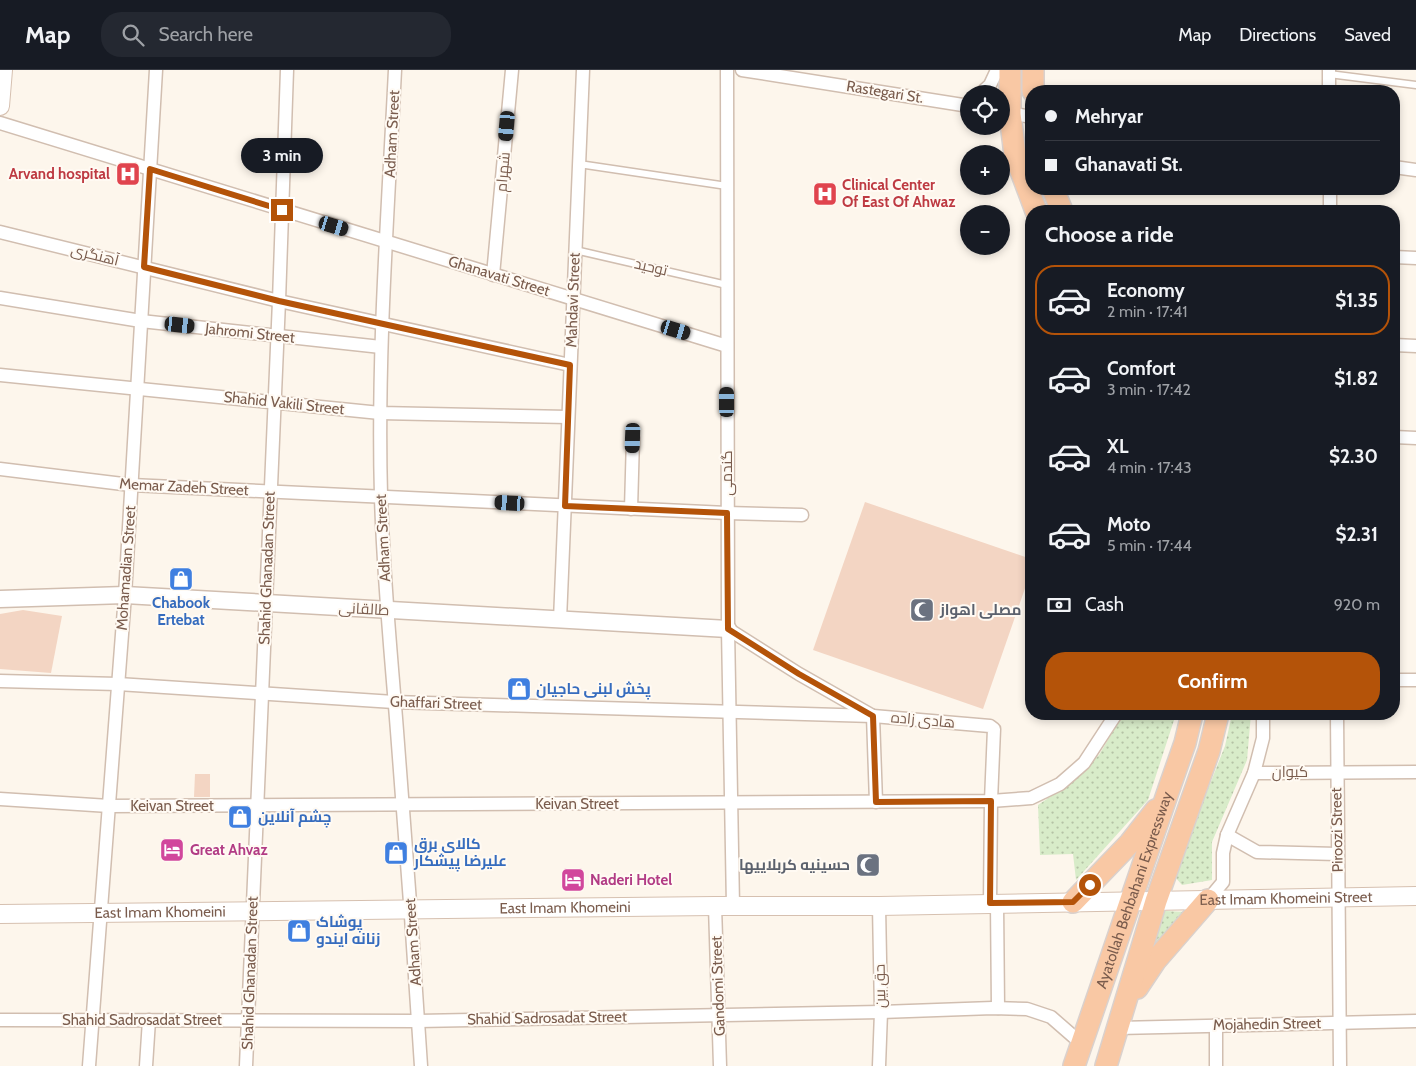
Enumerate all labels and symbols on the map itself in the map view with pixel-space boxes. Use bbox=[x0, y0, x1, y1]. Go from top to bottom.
street label: Rastegari St. bbox=[845, 77, 925, 107]
street label: Adham Street bbox=[381, 90, 403, 178]
car bbox=[498, 110, 515, 142]
callout: 3 min bbox=[241, 138, 323, 172]
street label: شهرام bbox=[492, 151, 515, 193]
hospital icon: Arvand hospital bbox=[115, 161, 141, 187]
place label: Arvand hospital bbox=[9, 165, 110, 183]
place label: Clinical Center Of East Of Ahwaz bbox=[842, 176, 955, 211]
hospital icon: Clinical Center Of East Of Ahwaz bbox=[812, 181, 838, 207]
route end bbox=[271, 199, 293, 221]
car bbox=[317, 214, 350, 238]
street label: آهنگری bbox=[69, 240, 121, 271]
street label: Ghanavati Street bbox=[446, 252, 552, 300]
street label: Mahdavi Street bbox=[562, 252, 584, 348]
street label: توحید bbox=[633, 254, 669, 280]
car bbox=[164, 316, 195, 334]
car bbox=[659, 318, 692, 342]
street label: Jahromi Street bbox=[203, 319, 296, 347]
car bbox=[719, 387, 734, 417]
street label: Shahid Vakili Street bbox=[223, 388, 345, 418]
car bbox=[624, 423, 641, 453]
street label: گندمی bbox=[718, 450, 737, 496]
street label: Memar Zadeh Street bbox=[119, 475, 249, 499]
street label: Shahid Ghanadan Street bbox=[255, 491, 279, 645]
street label: Adham Street bbox=[372, 494, 394, 582]
car bbox=[494, 495, 525, 511]
street label: Mohamadian Street bbox=[113, 505, 139, 631]
shop icon: Chabook Ertebat bbox=[168, 566, 194, 592]
place label: Chabook Ertebat bbox=[152, 594, 211, 629]
mosque icon: مصلی اهواز bbox=[909, 597, 935, 623]
street label: طالقانی bbox=[338, 599, 390, 620]
place label: مصلی اهواز bbox=[939, 601, 1021, 619]
shop icon: پخش لبنی حاجیان bbox=[506, 676, 532, 702]
place label: پخش لبنی حاجیان bbox=[536, 680, 651, 700]
street label: Ghaffari Street bbox=[390, 692, 482, 714]
street label: هادی زاده bbox=[890, 708, 956, 733]
street label: کیوان bbox=[1272, 763, 1308, 782]
street label: Piroozi Street bbox=[1327, 787, 1347, 873]
street label: Ayatollah Behbahani Expressway bbox=[1092, 789, 1176, 991]
street label: Keivan Street bbox=[535, 795, 619, 813]
street label: Keivan Street bbox=[130, 797, 214, 815]
shop icon: چشم آنلاین bbox=[227, 804, 253, 830]
place label: چشم آنلاین bbox=[258, 808, 331, 828]
place label: کالای برق علیرضا پیشکار bbox=[413, 835, 507, 872]
hotel icon: Great Ahvaz bbox=[159, 837, 185, 863]
shop icon: کالای برق علیرضا پیشکار bbox=[383, 840, 409, 866]
place label: Great Ahvaz bbox=[190, 841, 268, 859]
mosque icon: حسینیه کربلاییها bbox=[855, 852, 881, 878]
place label: حسینیه کربلاییها bbox=[739, 856, 850, 874]
hotel icon: Naderi Hotel bbox=[560, 867, 586, 893]
place label: Naderi Hotel bbox=[590, 871, 672, 889]
route start bbox=[1079, 874, 1101, 896]
street label: East Imam Khomeini Street bbox=[1199, 888, 1373, 909]
street label: Shahid Ghanadan Street bbox=[238, 896, 262, 1050]
street label: Adham Street bbox=[401, 898, 425, 986]
street label: East Imam Khomeini bbox=[499, 898, 631, 917]
street label: East Imam Khomeini bbox=[94, 902, 226, 922]
place label: پوشاک زنانه ایندو bbox=[316, 913, 380, 948]
shop icon: پوشاک زنانه ایندو bbox=[286, 918, 312, 944]
street label: Gandomi Street bbox=[707, 935, 729, 1037]
street label: حق بین bbox=[871, 964, 890, 1008]
street label: Shahid Sadrosadat Street bbox=[467, 1008, 627, 1028]
street label: Shahid Sadrosadat Street bbox=[62, 1011, 222, 1029]
street label: Mojahedin Street bbox=[1213, 1014, 1321, 1034]

